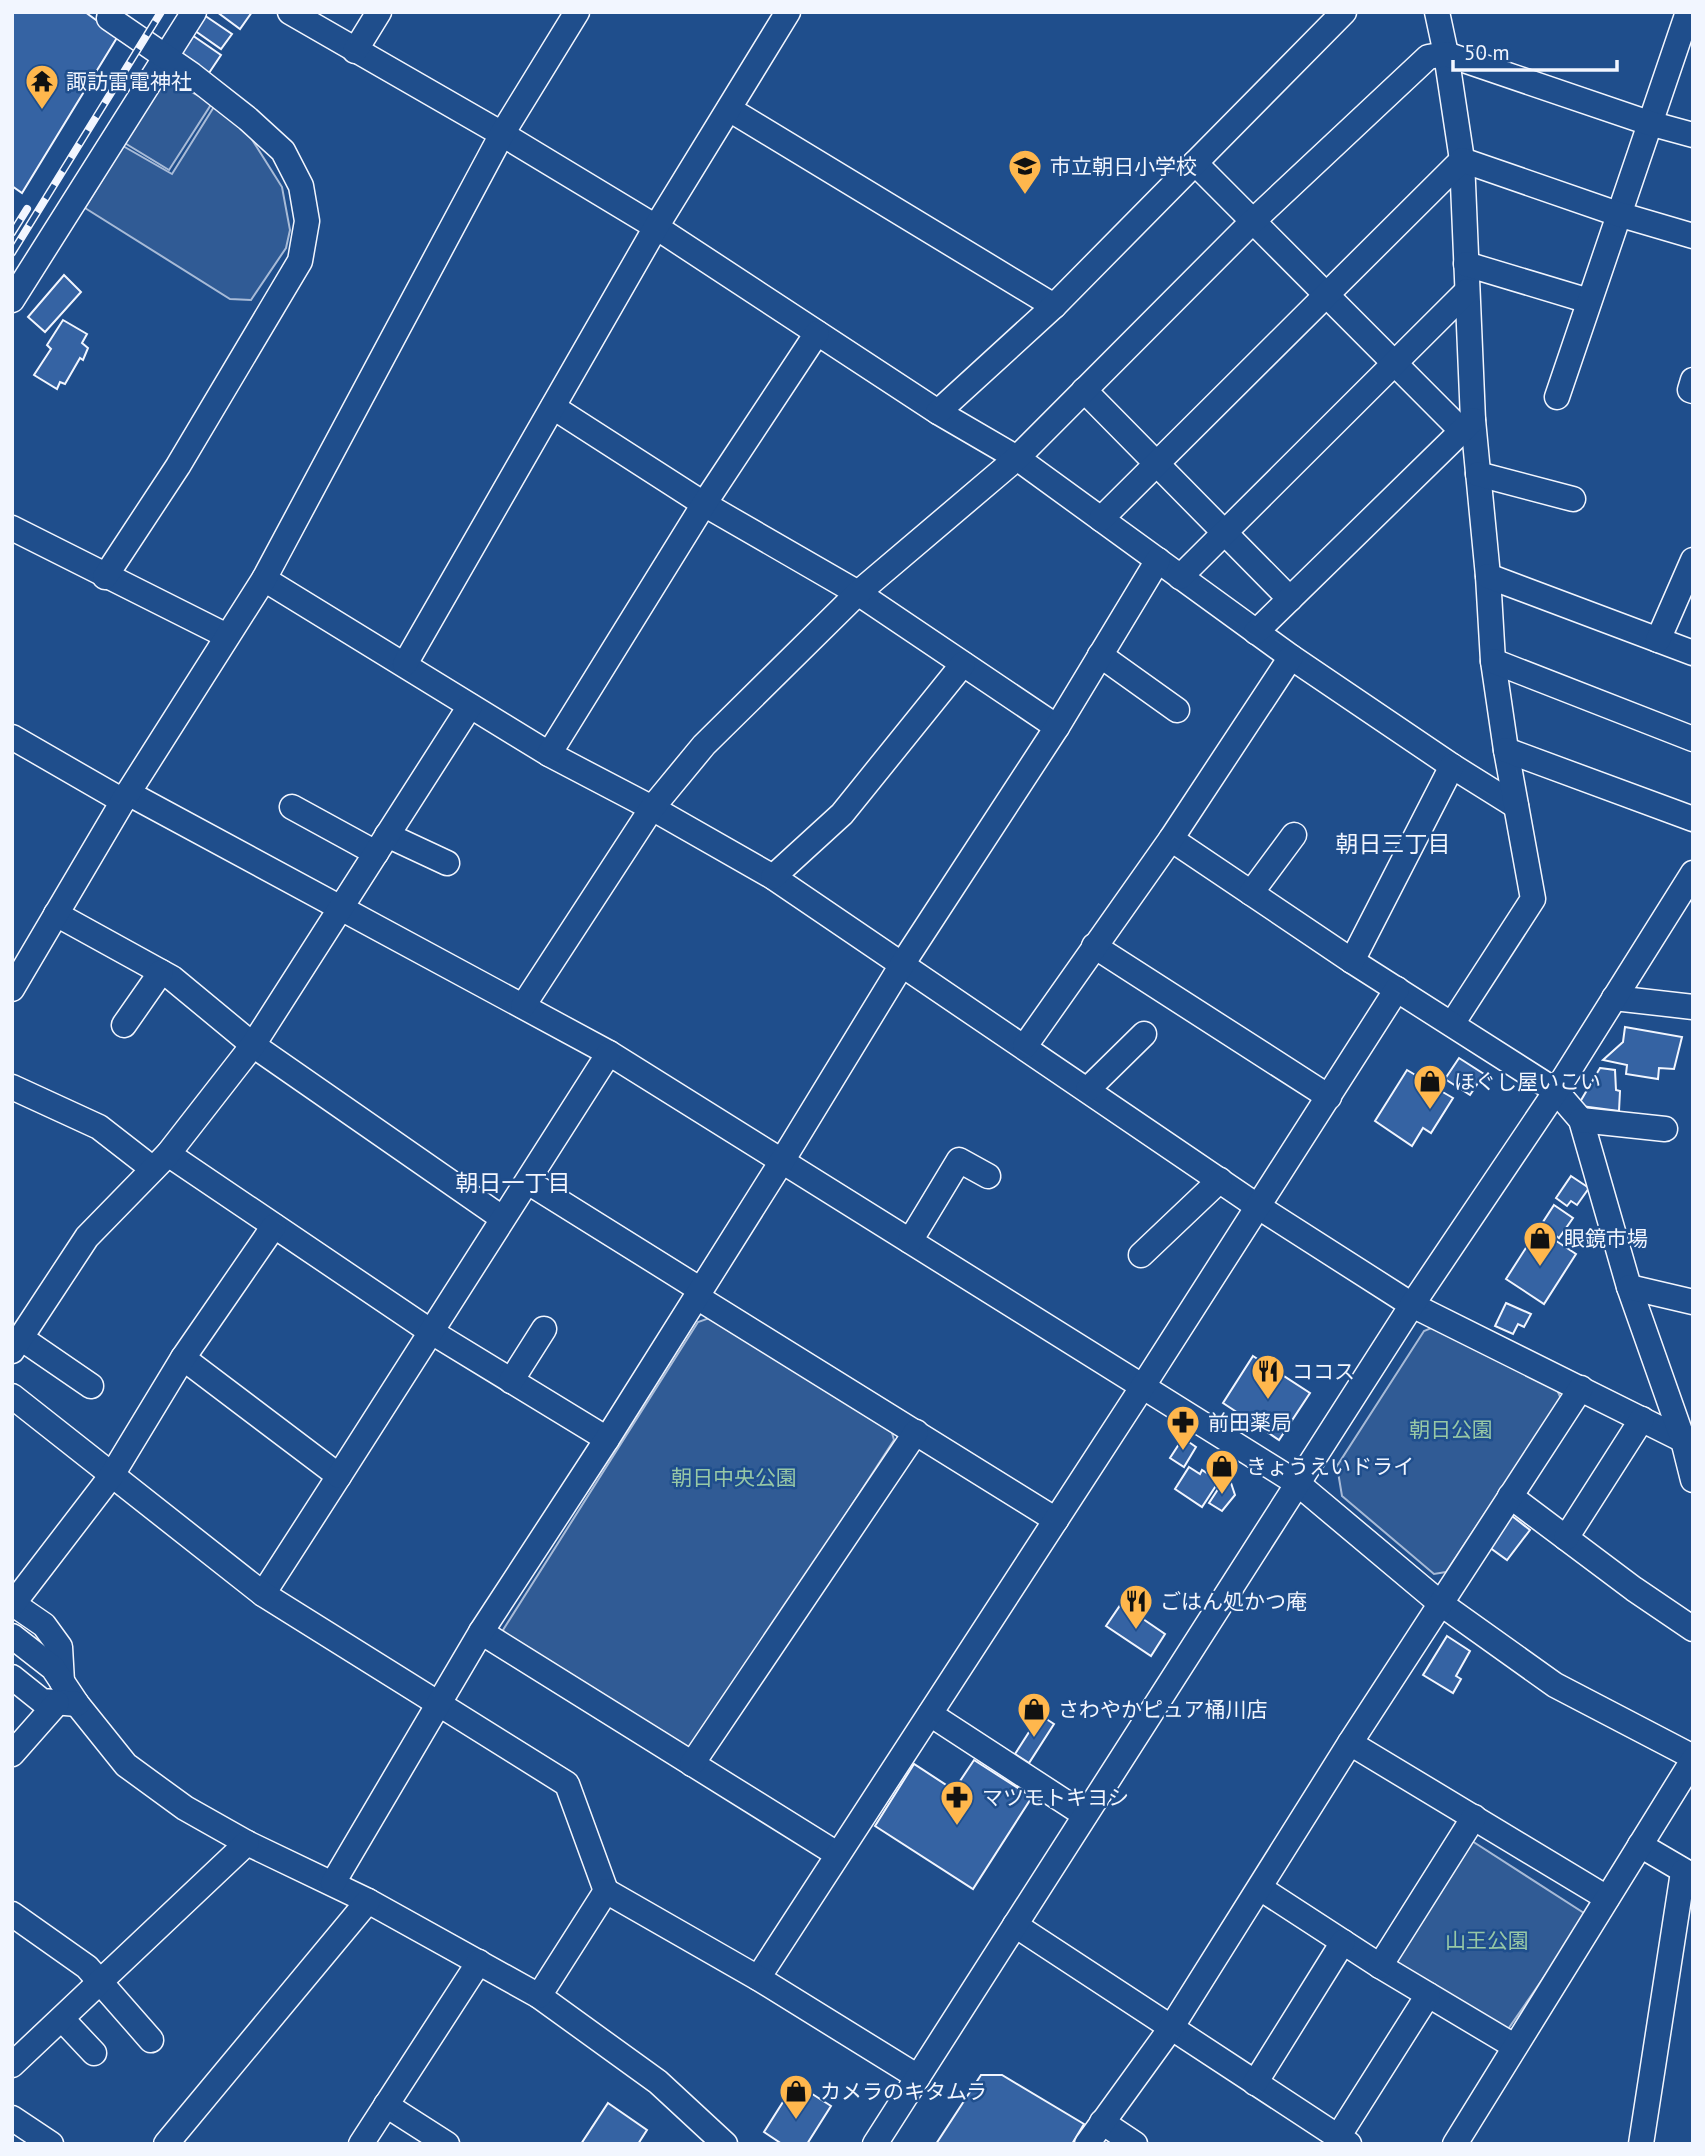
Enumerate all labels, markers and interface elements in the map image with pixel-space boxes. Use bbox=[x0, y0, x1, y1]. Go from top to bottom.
scale bar bbox=[1453, 28, 1618, 72]
text: 50 m bbox=[1464, 39, 1510, 66]
temple icon: 諏訪雷電神社 bbox=[23, 62, 61, 111]
place label: 諏訪雷電神社 bbox=[66, 68, 192, 95]
school or university icon: 市立朝日小学校 bbox=[1006, 147, 1044, 196]
place label: 市立朝日小学校 bbox=[1050, 153, 1197, 180]
district label: 朝日三丁目 bbox=[1336, 829, 1451, 858]
shop icon: ほぐし屋いこい bbox=[1411, 1062, 1449, 1111]
place label: ほぐし屋いこい bbox=[1454, 1068, 1601, 1095]
district label: 朝日一丁目 bbox=[456, 1168, 571, 1197]
shop icon: 眼鏡市場 bbox=[1521, 1219, 1559, 1268]
place label: 眼鏡市場 bbox=[1564, 1225, 1648, 1252]
restaurant icon: ココス bbox=[1249, 1352, 1287, 1401]
place label: ココス bbox=[1292, 1358, 1355, 1385]
pharmacy icon: 前田薬局 bbox=[1164, 1403, 1202, 1452]
place label: 前田薬局 bbox=[1208, 1409, 1292, 1436]
park label: 朝日公園 bbox=[1409, 1416, 1493, 1443]
shop icon: きょうえいドライ bbox=[1203, 1447, 1241, 1496]
place label: きょうえいドライ bbox=[1246, 1453, 1414, 1480]
park label: 朝日中央公園 bbox=[671, 1464, 797, 1491]
restaurant icon: ごはん処かつ庵 bbox=[1117, 1582, 1155, 1631]
place label: ごはん処かつ庵 bbox=[1160, 1588, 1307, 1615]
shop icon: さわやかピュア桶川店 bbox=[1015, 1690, 1053, 1739]
place label: さわやかピュア桶川店 bbox=[1058, 1696, 1268, 1723]
pharmacy icon: マツモトキヨシ bbox=[938, 1778, 976, 1827]
place label: マツモトキヨシ bbox=[982, 1784, 1129, 1811]
park label: 山王公園 bbox=[1445, 1927, 1529, 1954]
shop icon: カメラのキタムラ bbox=[777, 2072, 815, 2121]
place label: カメラのキタムラ bbox=[820, 2078, 987, 2105]

